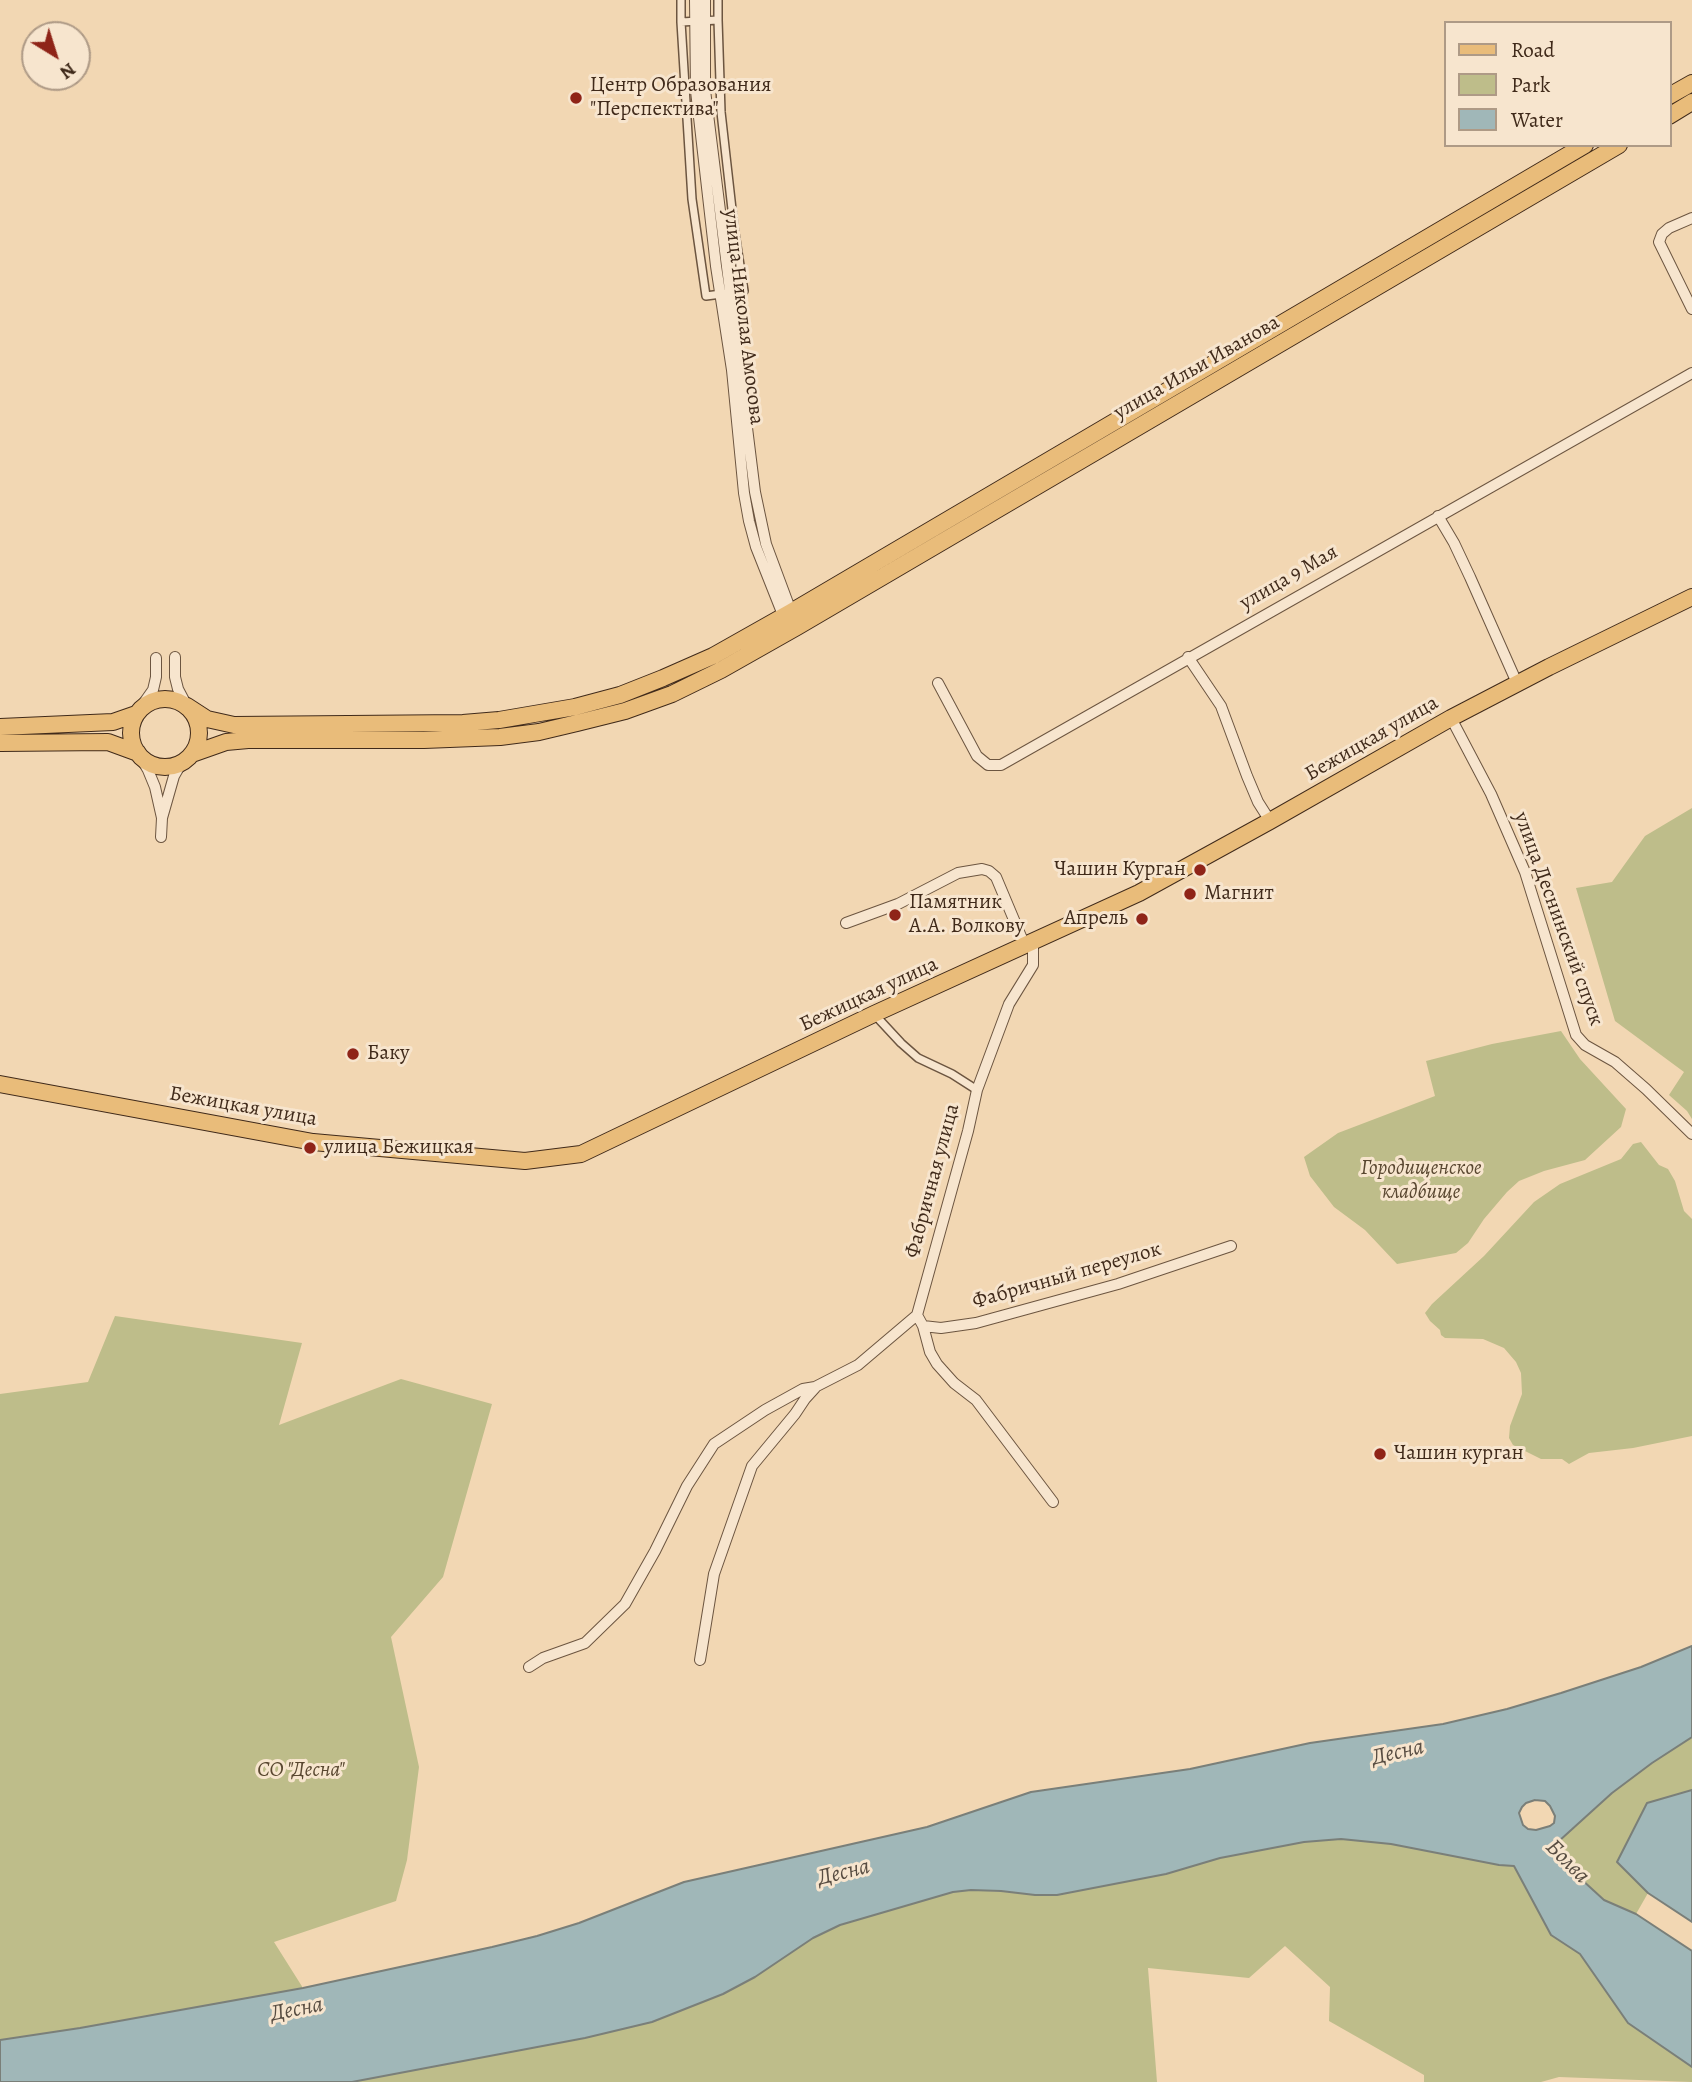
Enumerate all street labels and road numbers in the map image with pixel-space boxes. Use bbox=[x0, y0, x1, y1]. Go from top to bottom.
street label: улица Николая Амосова bbox=[717, 208, 769, 426]
street label: улица Ильи Иванова bbox=[1110, 310, 1284, 426]
street label: улица 9 Мая bbox=[1236, 540, 1342, 616]
street label: Бежицкая улица bbox=[1301, 691, 1443, 787]
street label: улица Деснинский спуск bbox=[1508, 809, 1608, 1029]
street label: Бежицкая улица bbox=[796, 952, 942, 1038]
street label: Бежицкая улица bbox=[167, 1082, 319, 1132]
street label: Фабричная улица bbox=[900, 1101, 966, 1261]
street label: Фабричный переулок bbox=[970, 1237, 1164, 1315]

